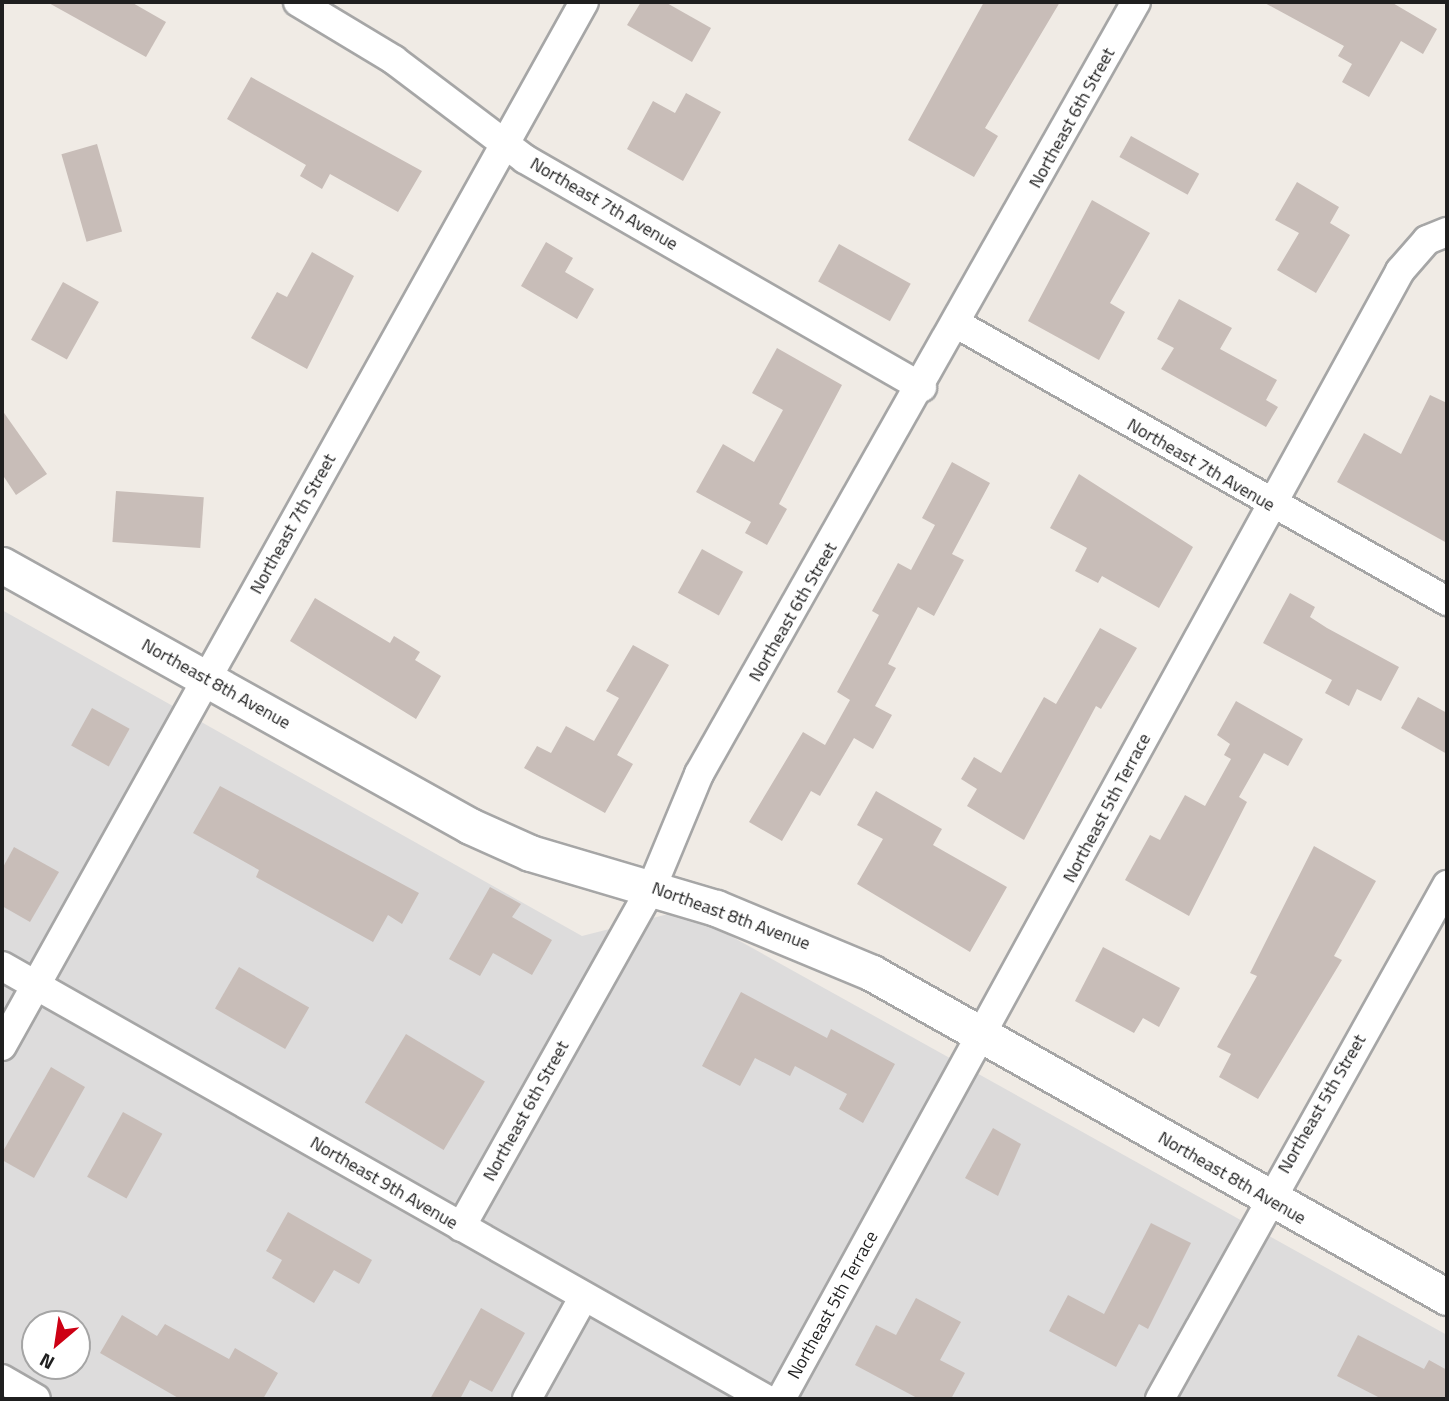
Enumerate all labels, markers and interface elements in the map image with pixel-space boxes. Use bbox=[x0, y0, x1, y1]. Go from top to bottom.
street label: Northeast 6th Street bbox=[1025, 44, 1119, 192]
street label: Northeast 7th Avenue bbox=[526, 153, 682, 255]
street label: Northeast 7th Avenue bbox=[1123, 414, 1279, 516]
street label: Northeast 7th Street bbox=[246, 450, 340, 598]
street label: Northeast 6th Street bbox=[744, 539, 842, 685]
street label: Northeast 8th Avenue bbox=[138, 634, 294, 734]
street label: Northeast 5th Terrace bbox=[1059, 730, 1155, 886]
street label: Northeast 8th Avenue bbox=[649, 877, 813, 955]
street label: Northeast 5th Street bbox=[1273, 1031, 1371, 1177]
street label: Northeast 6th Street bbox=[479, 1037, 573, 1185]
street label: Northeast 8th Avenue bbox=[1154, 1127, 1310, 1229]
street label: Northeast 9th Avenue bbox=[306, 1132, 462, 1234]
street label: Northeast 5th Terrace bbox=[783, 1227, 883, 1383]
north arrow bbox=[21, 1310, 91, 1380]
text: N bbox=[34, 1346, 59, 1378]

